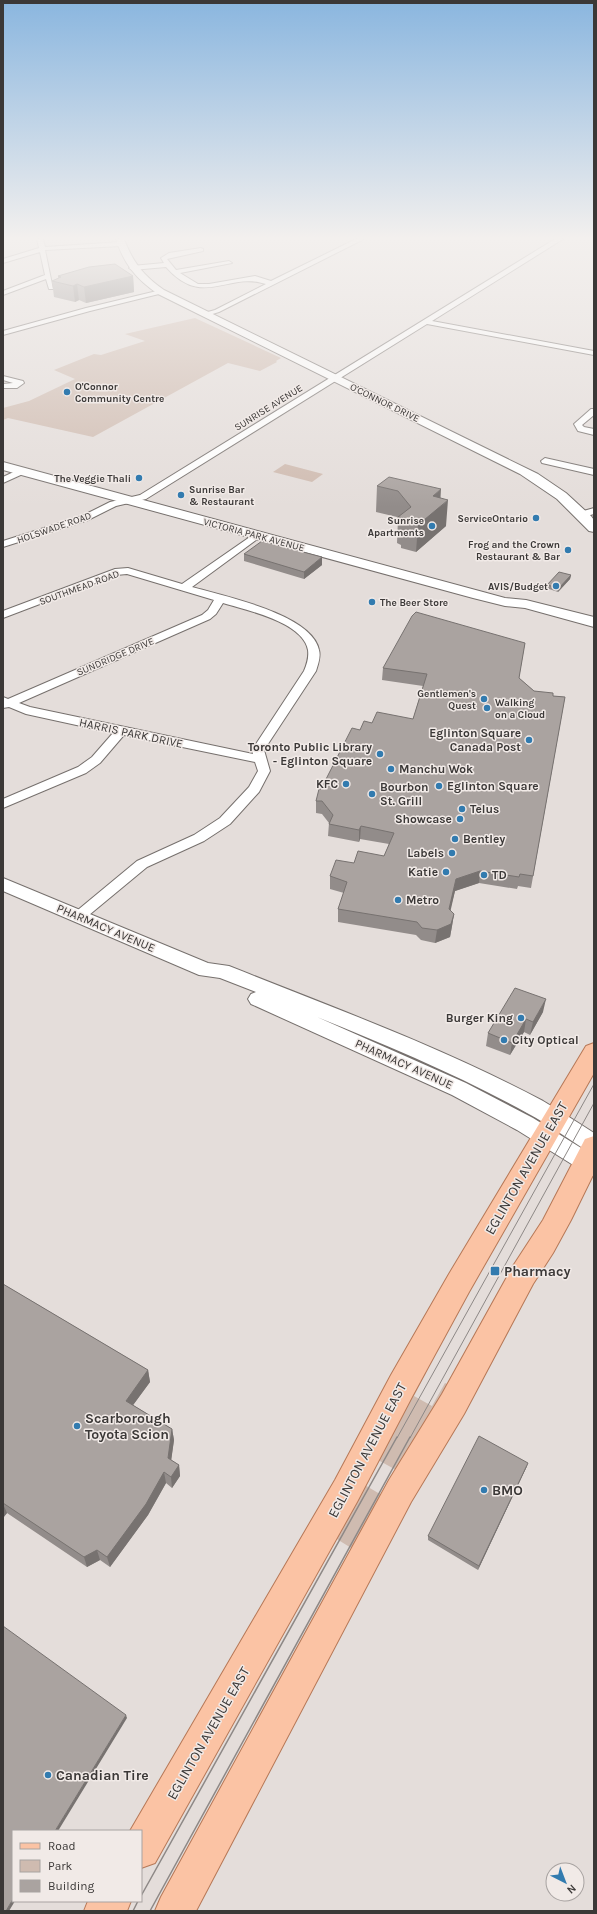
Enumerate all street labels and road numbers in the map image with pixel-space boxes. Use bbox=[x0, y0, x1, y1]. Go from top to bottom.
street label: O'CONNOR DRIVE bbox=[348, 381, 421, 425]
street label: SUNRISE AVENUE bbox=[232, 382, 305, 434]
street label: HOLSWADE ROAD bbox=[16, 510, 93, 546]
street label: VICTORIA PARK AVENUE bbox=[202, 516, 306, 554]
street label: SOUTHMEAD ROAD bbox=[38, 568, 121, 608]
street label: SUNDRIDGE DRIVE bbox=[75, 635, 156, 679]
street label: HARRIS PARK DRIVE bbox=[78, 715, 184, 751]
street label: PHARMACY AVENUE bbox=[55, 901, 157, 955]
street label: PHARMACY AVENUE bbox=[353, 1036, 455, 1092]
street label: EGLINTON AVENUE EAST bbox=[481, 1099, 571, 1238]
street label: EGLINTON AVENUE EAST bbox=[325, 1380, 410, 1521]
street label: EGLINTON AVENUE EAST bbox=[163, 1664, 253, 1803]

